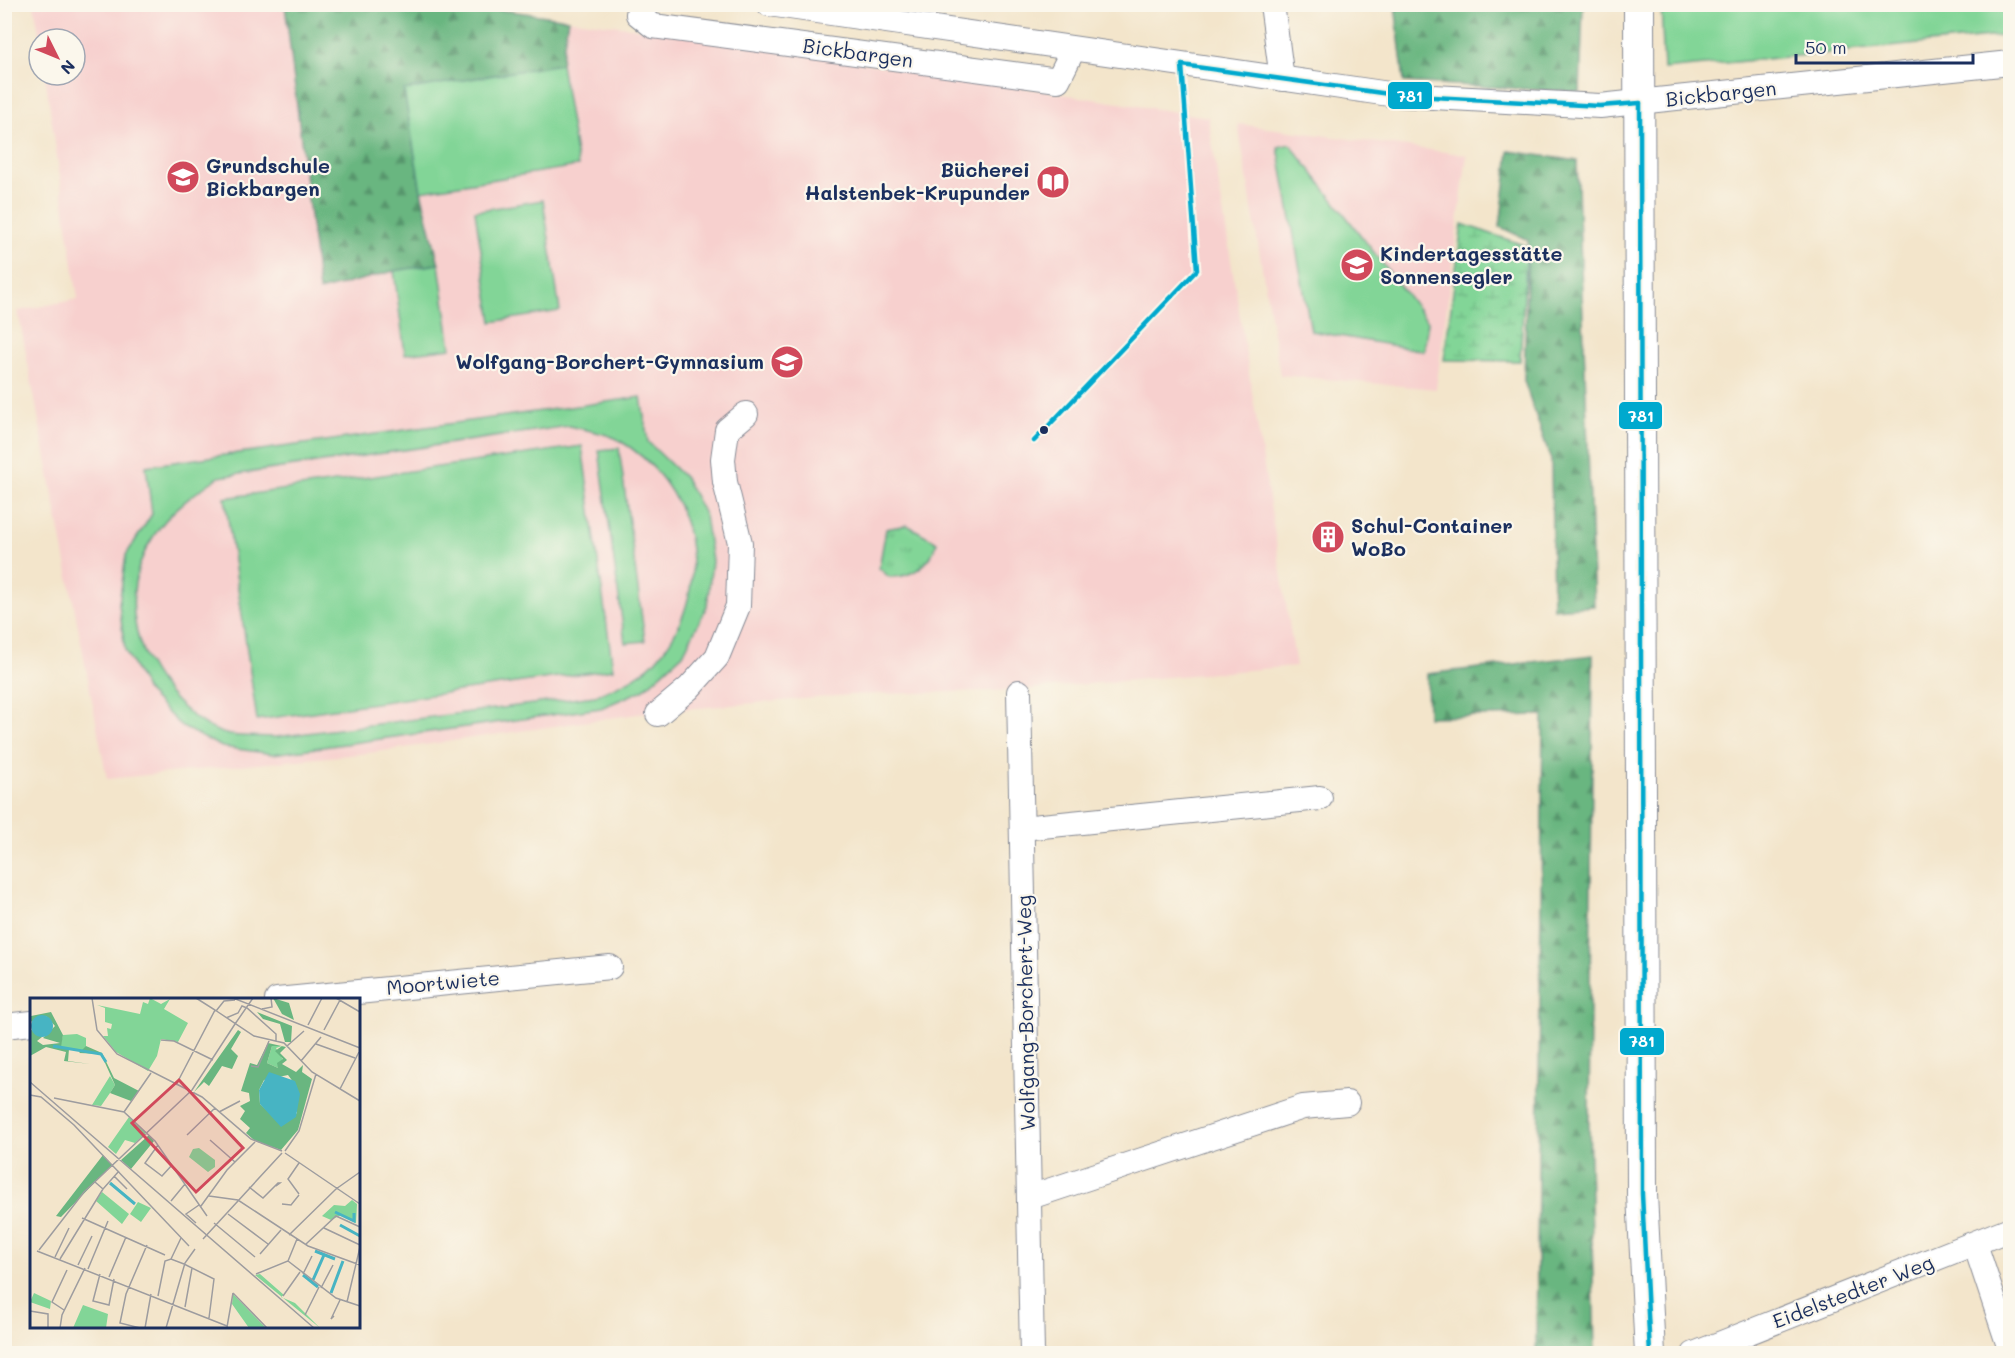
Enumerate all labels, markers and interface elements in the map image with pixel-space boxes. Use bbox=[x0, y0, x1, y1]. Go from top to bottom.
north arrow bbox=[27, 27, 87, 87]
scale bar bbox=[1796, 27, 1973, 65]
street label: Bickbargen bbox=[801, 31, 915, 73]
text: 50 m bbox=[1805, 35, 1847, 59]
text: N bbox=[57, 56, 80, 79]
street label: Bickbargen bbox=[1664, 74, 1778, 112]
line badge: 781 bbox=[1387, 81, 1433, 110]
text: 781 bbox=[1397, 85, 1423, 106]
place label: Grundschule Bickbargen bbox=[206, 152, 330, 201]
place label: Bücherei Halstenbek-Krupunder bbox=[804, 156, 1030, 205]
school or university icon: Grundschule Bickbargen bbox=[165, 159, 201, 195]
library icon: Bücherei Halstenbek-Krupunder bbox=[1035, 164, 1071, 200]
place label: Kindertagesstätte Sonnensegler bbox=[1380, 240, 1562, 289]
school or university icon: Kindertagesstätte Sonnensegler bbox=[1339, 247, 1375, 283]
school or university icon: Wolfgang-Borchert-Gymnasium bbox=[769, 344, 805, 380]
place label: Wolfgang-Borchert-Gymnasium bbox=[455, 348, 764, 374]
line badge: 781 bbox=[1618, 401, 1663, 430]
text: 781 bbox=[1628, 405, 1654, 426]
unlabelled marker bbox=[1038, 424, 1050, 436]
place label: Schul-Container WoBo bbox=[1351, 512, 1513, 561]
building icon: Schul-Container WoBo bbox=[1310, 519, 1346, 555]
street label: Wolfgang-Borchert-Weg bbox=[1010, 895, 1040, 1131]
street label: Moortwiete bbox=[385, 964, 501, 1000]
inset map bbox=[30, 998, 360, 1328]
line badge: 781 bbox=[1619, 1027, 1665, 1056]
text: 781 bbox=[1629, 1030, 1655, 1051]
street label: Eidelstedter Weg bbox=[1768, 1248, 1937, 1334]

